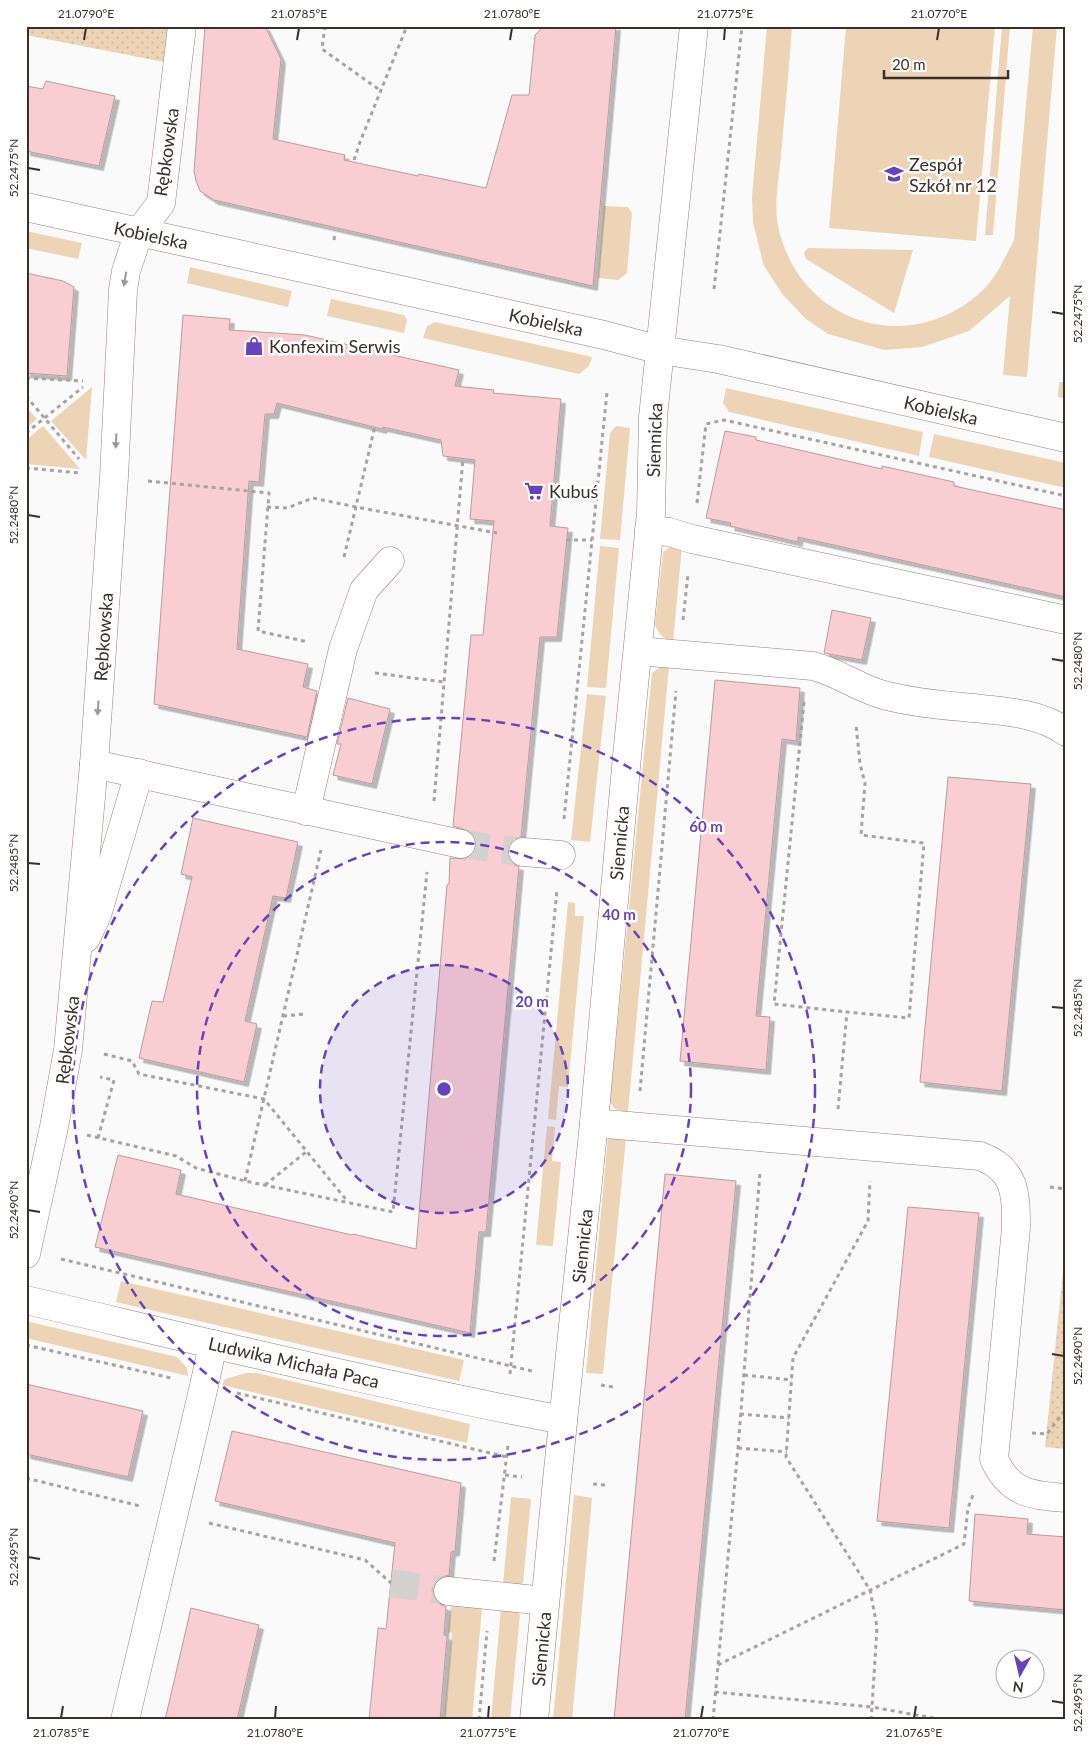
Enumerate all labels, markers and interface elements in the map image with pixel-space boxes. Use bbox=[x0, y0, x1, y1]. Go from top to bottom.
text: 21.0790°E bbox=[58, 6, 114, 21]
text: 21.0785°E bbox=[271, 6, 327, 21]
text: 21.0780°E bbox=[484, 6, 540, 21]
text: 21.0775°E bbox=[697, 6, 753, 21]
text: 21.0770°E bbox=[911, 6, 967, 21]
scale bar bbox=[884, 48, 1008, 80]
text: 20 m bbox=[892, 55, 926, 73]
street label: Rębkowska bbox=[149, 106, 183, 198]
text: 52.2475°N bbox=[6, 139, 21, 197]
place label: Zespół Szkół nr 12 bbox=[909, 153, 997, 196]
school or university icon: Zespół Szkół nr 12 bbox=[883, 163, 905, 185]
street label: Kobielska bbox=[112, 216, 190, 254]
one-way arrow bbox=[120, 271, 128, 287]
text: 52.2475°N bbox=[1070, 285, 1085, 343]
street label: Kobielska bbox=[507, 303, 585, 341]
shop icon: Konfexim Serwis bbox=[243, 335, 265, 357]
place label: Konfexim Serwis bbox=[269, 335, 401, 357]
street label: Kobielska bbox=[902, 391, 980, 429]
street label: Siennicka bbox=[642, 402, 666, 478]
one-way arrow bbox=[111, 433, 119, 449]
supermarket icon: Kubuś bbox=[523, 480, 545, 502]
place label: Kubuś bbox=[549, 480, 599, 502]
text: 52.2480°N bbox=[6, 486, 21, 544]
street label: Rębkowska bbox=[89, 592, 117, 682]
text: 52.2480°N bbox=[1070, 632, 1085, 690]
one-way arrow bbox=[93, 700, 101, 716]
street label: Siennicka bbox=[605, 805, 633, 881]
text: 60 m bbox=[689, 817, 723, 835]
text: 52.2485°N bbox=[6, 834, 21, 892]
text: 40 m bbox=[602, 905, 636, 923]
text: 52.2485°N bbox=[1070, 979, 1085, 1037]
text: 20 m bbox=[515, 992, 549, 1010]
street label: Rębkowska bbox=[51, 995, 83, 1085]
centre of rings bbox=[435, 1080, 453, 1098]
text: 52.2490°N bbox=[6, 1181, 21, 1239]
street label: Siennicka bbox=[567, 1208, 597, 1284]
text: 52.2490°N bbox=[1070, 1327, 1085, 1385]
street label: Ludwika Michała Paca bbox=[206, 1332, 382, 1392]
text: 52.2495°N bbox=[6, 1528, 21, 1586]
street label: Siennicka bbox=[527, 1611, 555, 1687]
north arrow bbox=[994, 1648, 1044, 1698]
text: 52.2495°N bbox=[1070, 1674, 1085, 1732]
text: N bbox=[1012, 1678, 1025, 1697]
text: 21.0785°E bbox=[33, 1725, 89, 1740]
text: 21.0780°E bbox=[247, 1725, 303, 1740]
text: 21.0775°E bbox=[460, 1725, 516, 1740]
text: 21.0770°E bbox=[673, 1725, 729, 1740]
text: 21.0765°E bbox=[886, 1725, 942, 1740]

